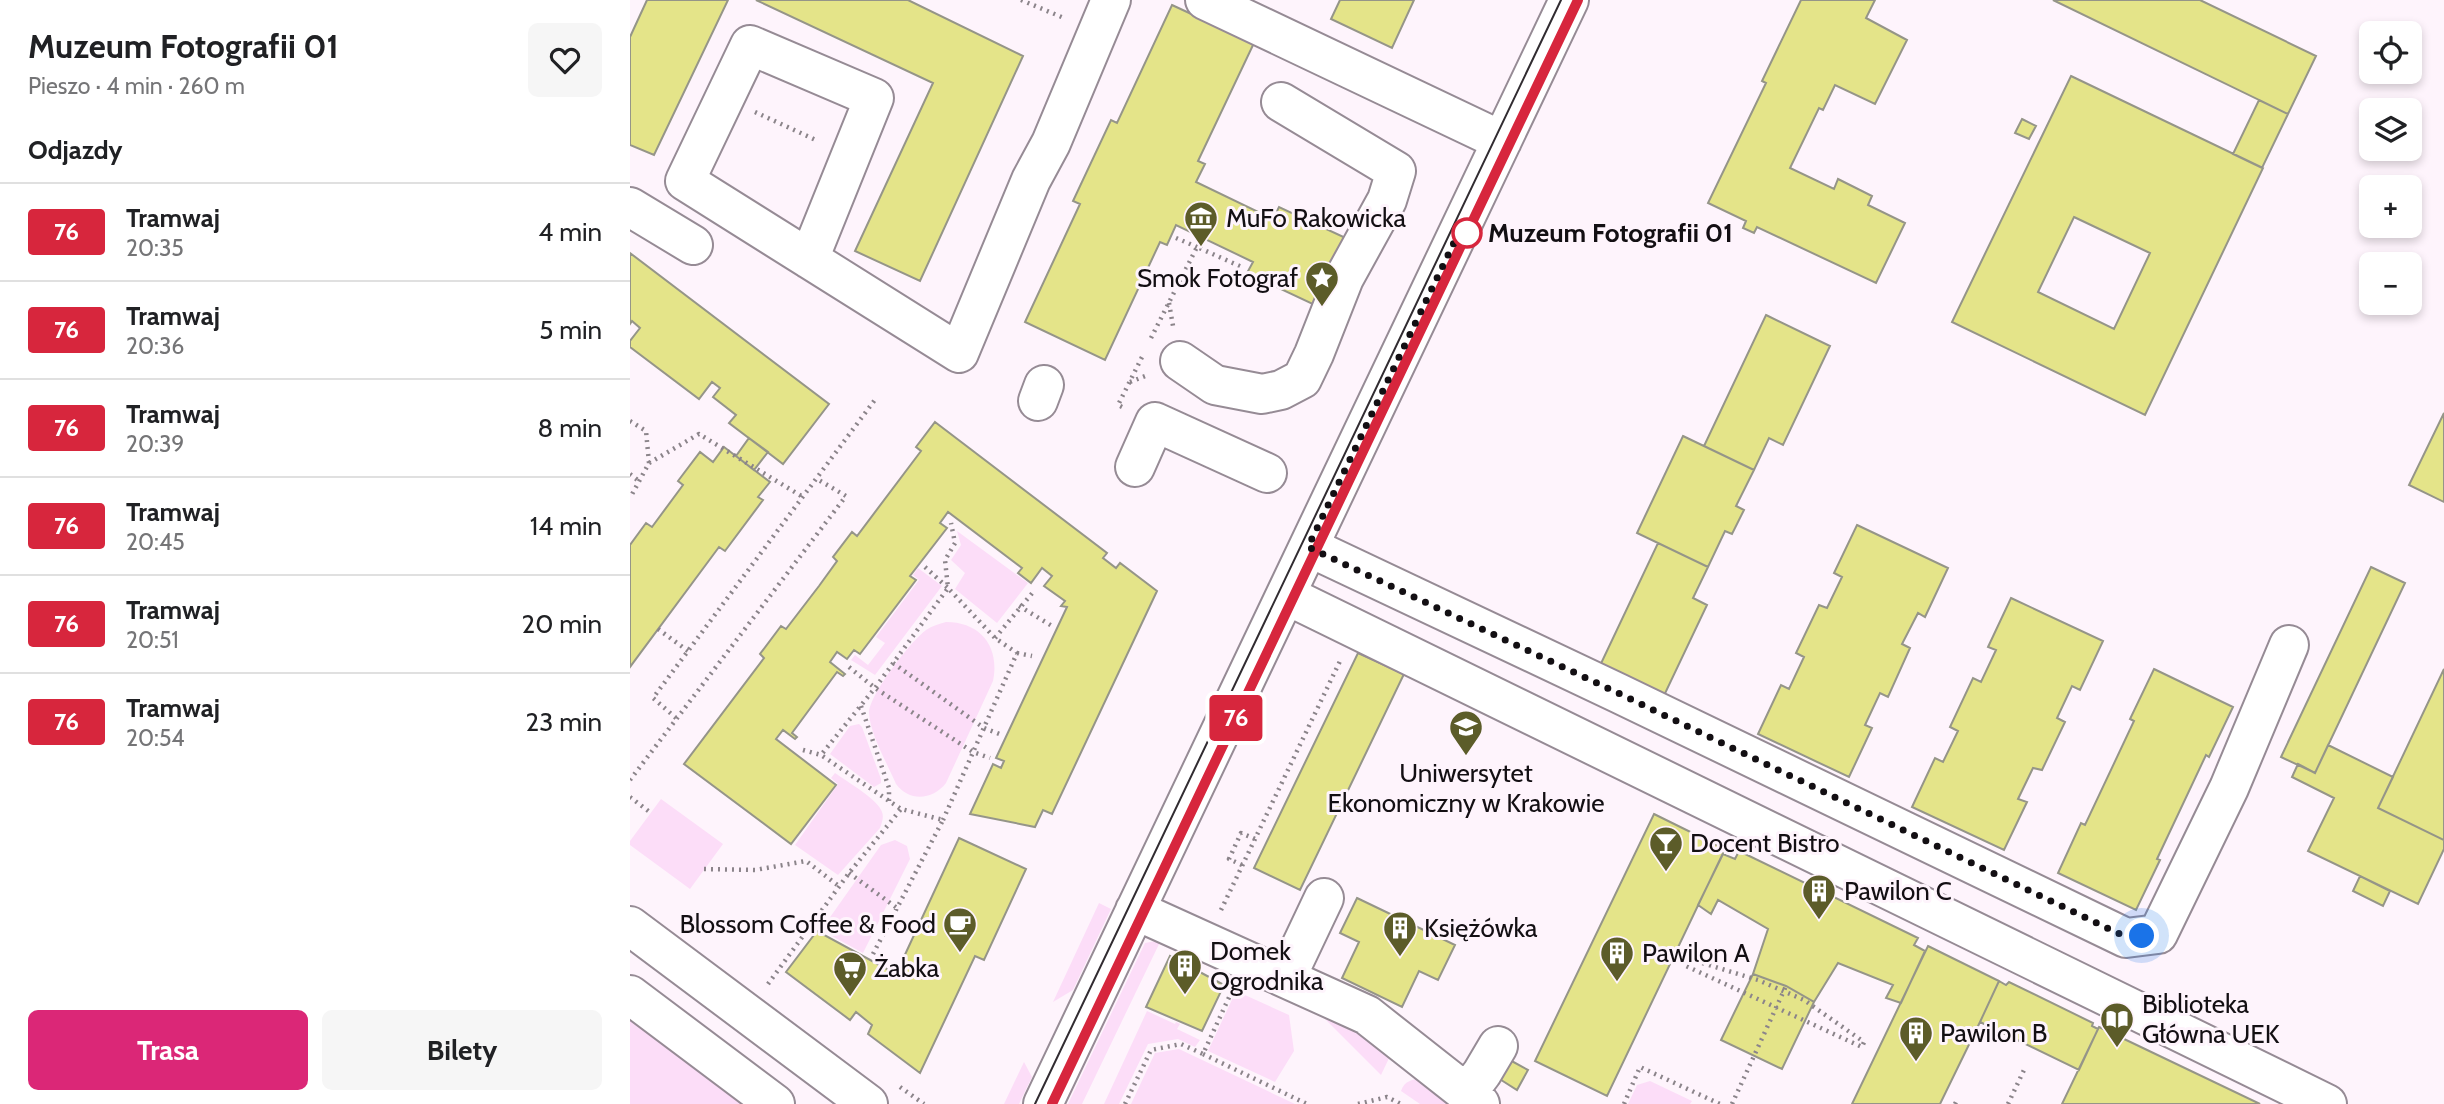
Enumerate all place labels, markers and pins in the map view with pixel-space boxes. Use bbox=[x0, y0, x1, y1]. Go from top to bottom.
museum icon: MuFo Rakowicka bbox=[1182, 199, 1220, 248]
place label: MuFo Rakowicka bbox=[1226, 202, 1407, 234]
place label: Muzeum Fotografii 01 bbox=[1488, 217, 1733, 249]
marker: Muzeum Fotografii 01 bbox=[1452, 218, 1482, 248]
place icon: Smok Fotograf bbox=[1303, 259, 1341, 308]
place label: Smok Fotograf bbox=[1137, 262, 1298, 294]
school or university icon: Uniwersytet Ekonomiczny w Krakowie bbox=[1447, 708, 1485, 757]
place label: Uniwersytet Ekonomiczny w Krakowie bbox=[1328, 757, 1604, 819]
bar icon: Docent Bistro bbox=[1647, 824, 1685, 873]
place label: Docent Bistro bbox=[1690, 827, 1840, 859]
building icon: Pawilon C bbox=[1800, 872, 1838, 921]
place label: Pawilon C bbox=[1844, 875, 1952, 907]
cafe icon: Blossom Coffee & Food bbox=[941, 905, 979, 954]
place label: Blossom Coffee & Food bbox=[679, 908, 936, 940]
building icon: Księżówka bbox=[1381, 909, 1419, 958]
place label: Księżówka bbox=[1424, 912, 1538, 944]
building icon: Pawilon A bbox=[1598, 934, 1636, 983]
place label: Domek Ogrodnika bbox=[1210, 935, 1324, 997]
place label: Pawilon A bbox=[1642, 937, 1750, 969]
building icon: Domek Ogrodnika bbox=[1166, 947, 1204, 996]
supermarket icon: Żabka bbox=[831, 949, 869, 998]
place label: Żabka bbox=[874, 952, 940, 984]
place label: Biblioteka Główna UEK bbox=[2142, 988, 2280, 1050]
library icon: Biblioteka Główna UEK bbox=[2098, 1000, 2136, 1049]
building icon: Pawilon B bbox=[1897, 1014, 1935, 1063]
place label: Pawilon B bbox=[1940, 1017, 2047, 1049]

